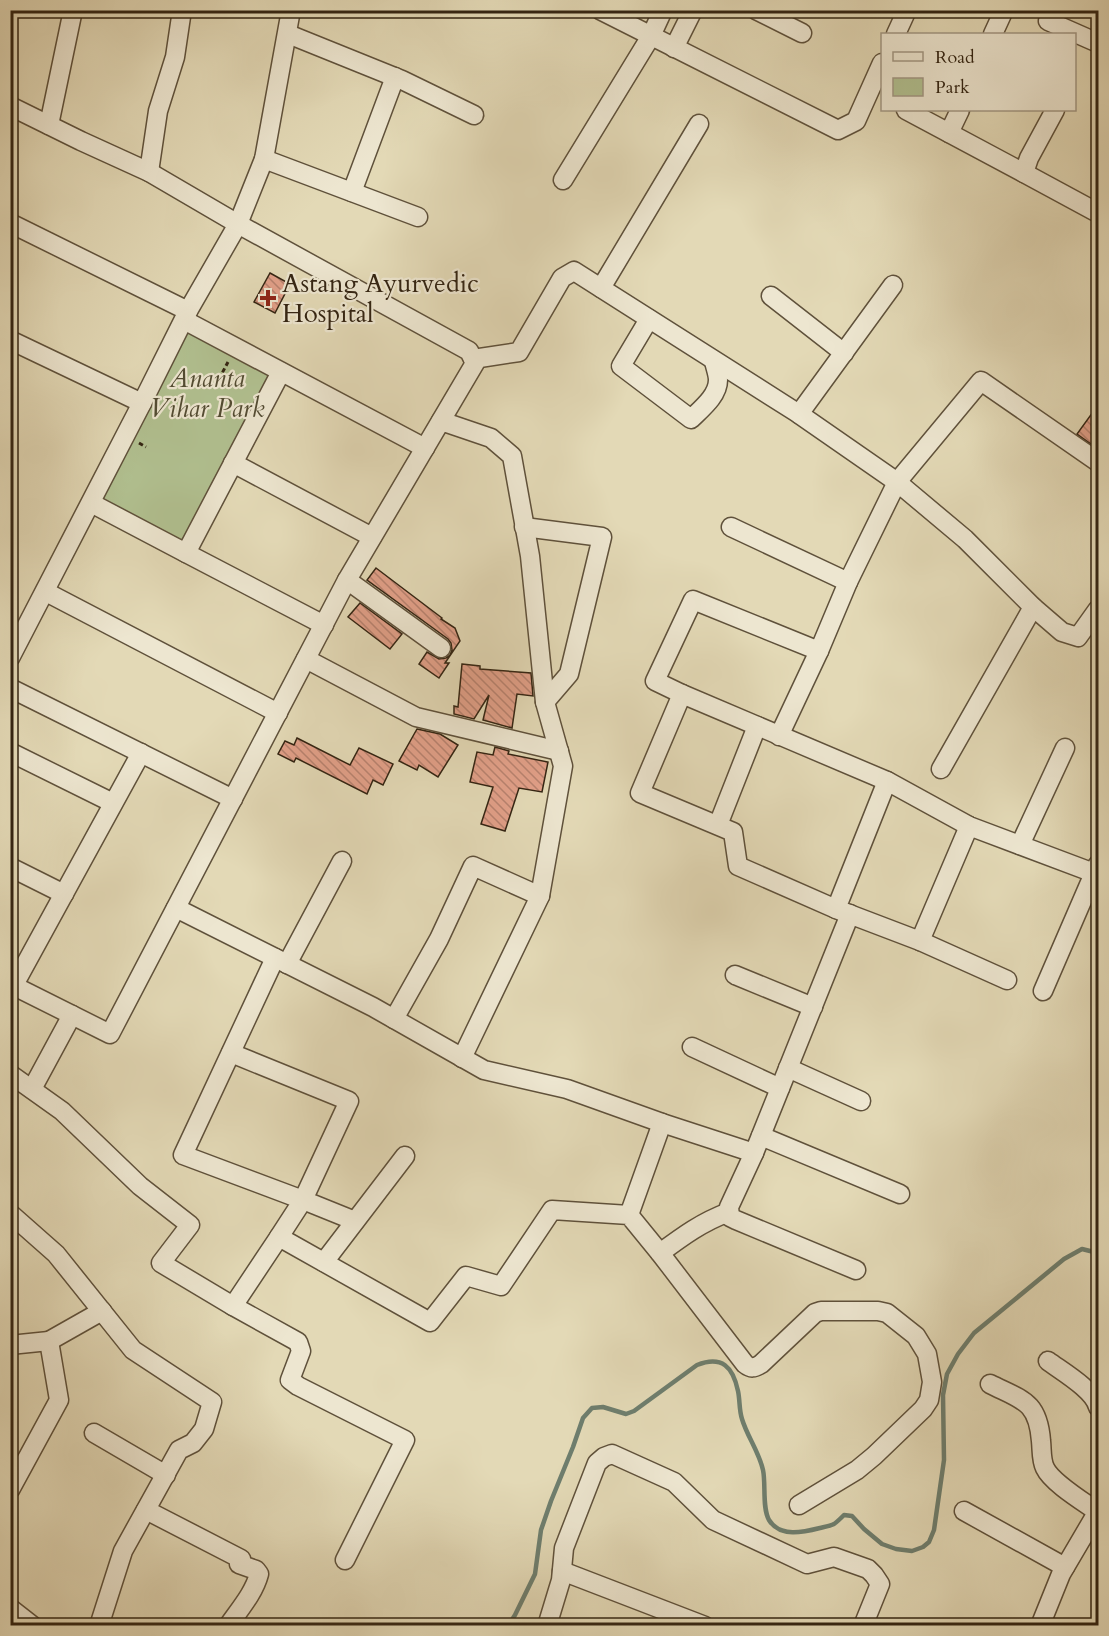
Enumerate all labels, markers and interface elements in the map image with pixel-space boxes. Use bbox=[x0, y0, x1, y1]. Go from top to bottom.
legend bbox=[881, 33, 1076, 111]
text: Road bbox=[935, 45, 975, 70]
text: Park bbox=[935, 75, 970, 100]
place label: Astang Ayurvedic Hospital bbox=[282, 266, 479, 331]
marker: Astang Ayurvedic Hospital bbox=[259, 289, 277, 307]
park label: Ananta Vihar Park bbox=[150, 361, 265, 426]

